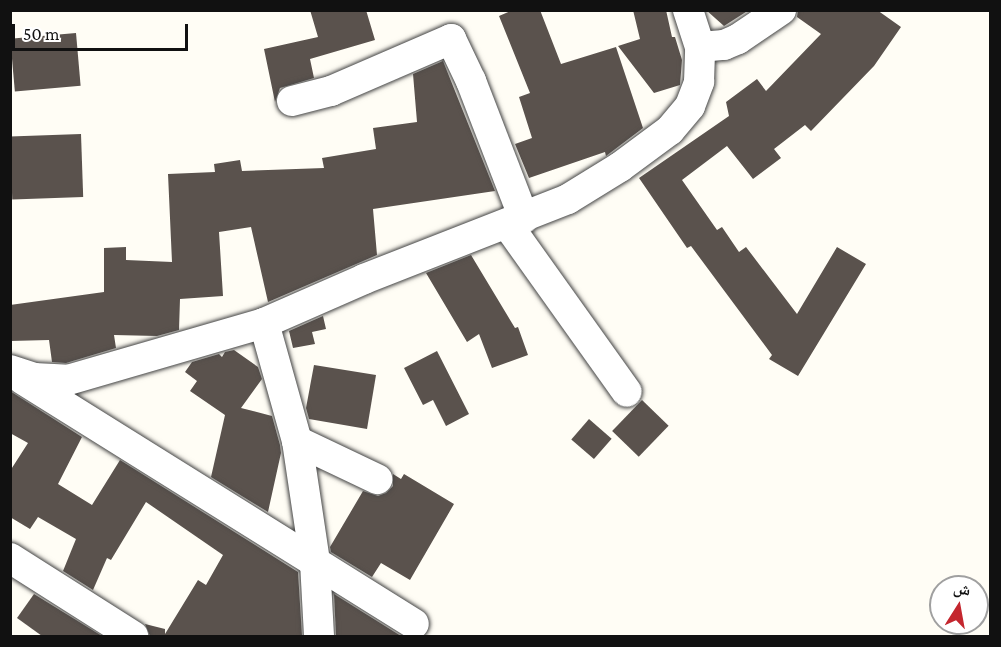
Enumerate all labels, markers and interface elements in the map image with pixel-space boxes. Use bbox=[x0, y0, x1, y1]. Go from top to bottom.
scale bar bbox=[15, 12, 190, 50]
text: 50 m bbox=[23, 24, 60, 44]
north arrow bbox=[929, 575, 989, 635]
text: ش bbox=[952, 579, 972, 599]

